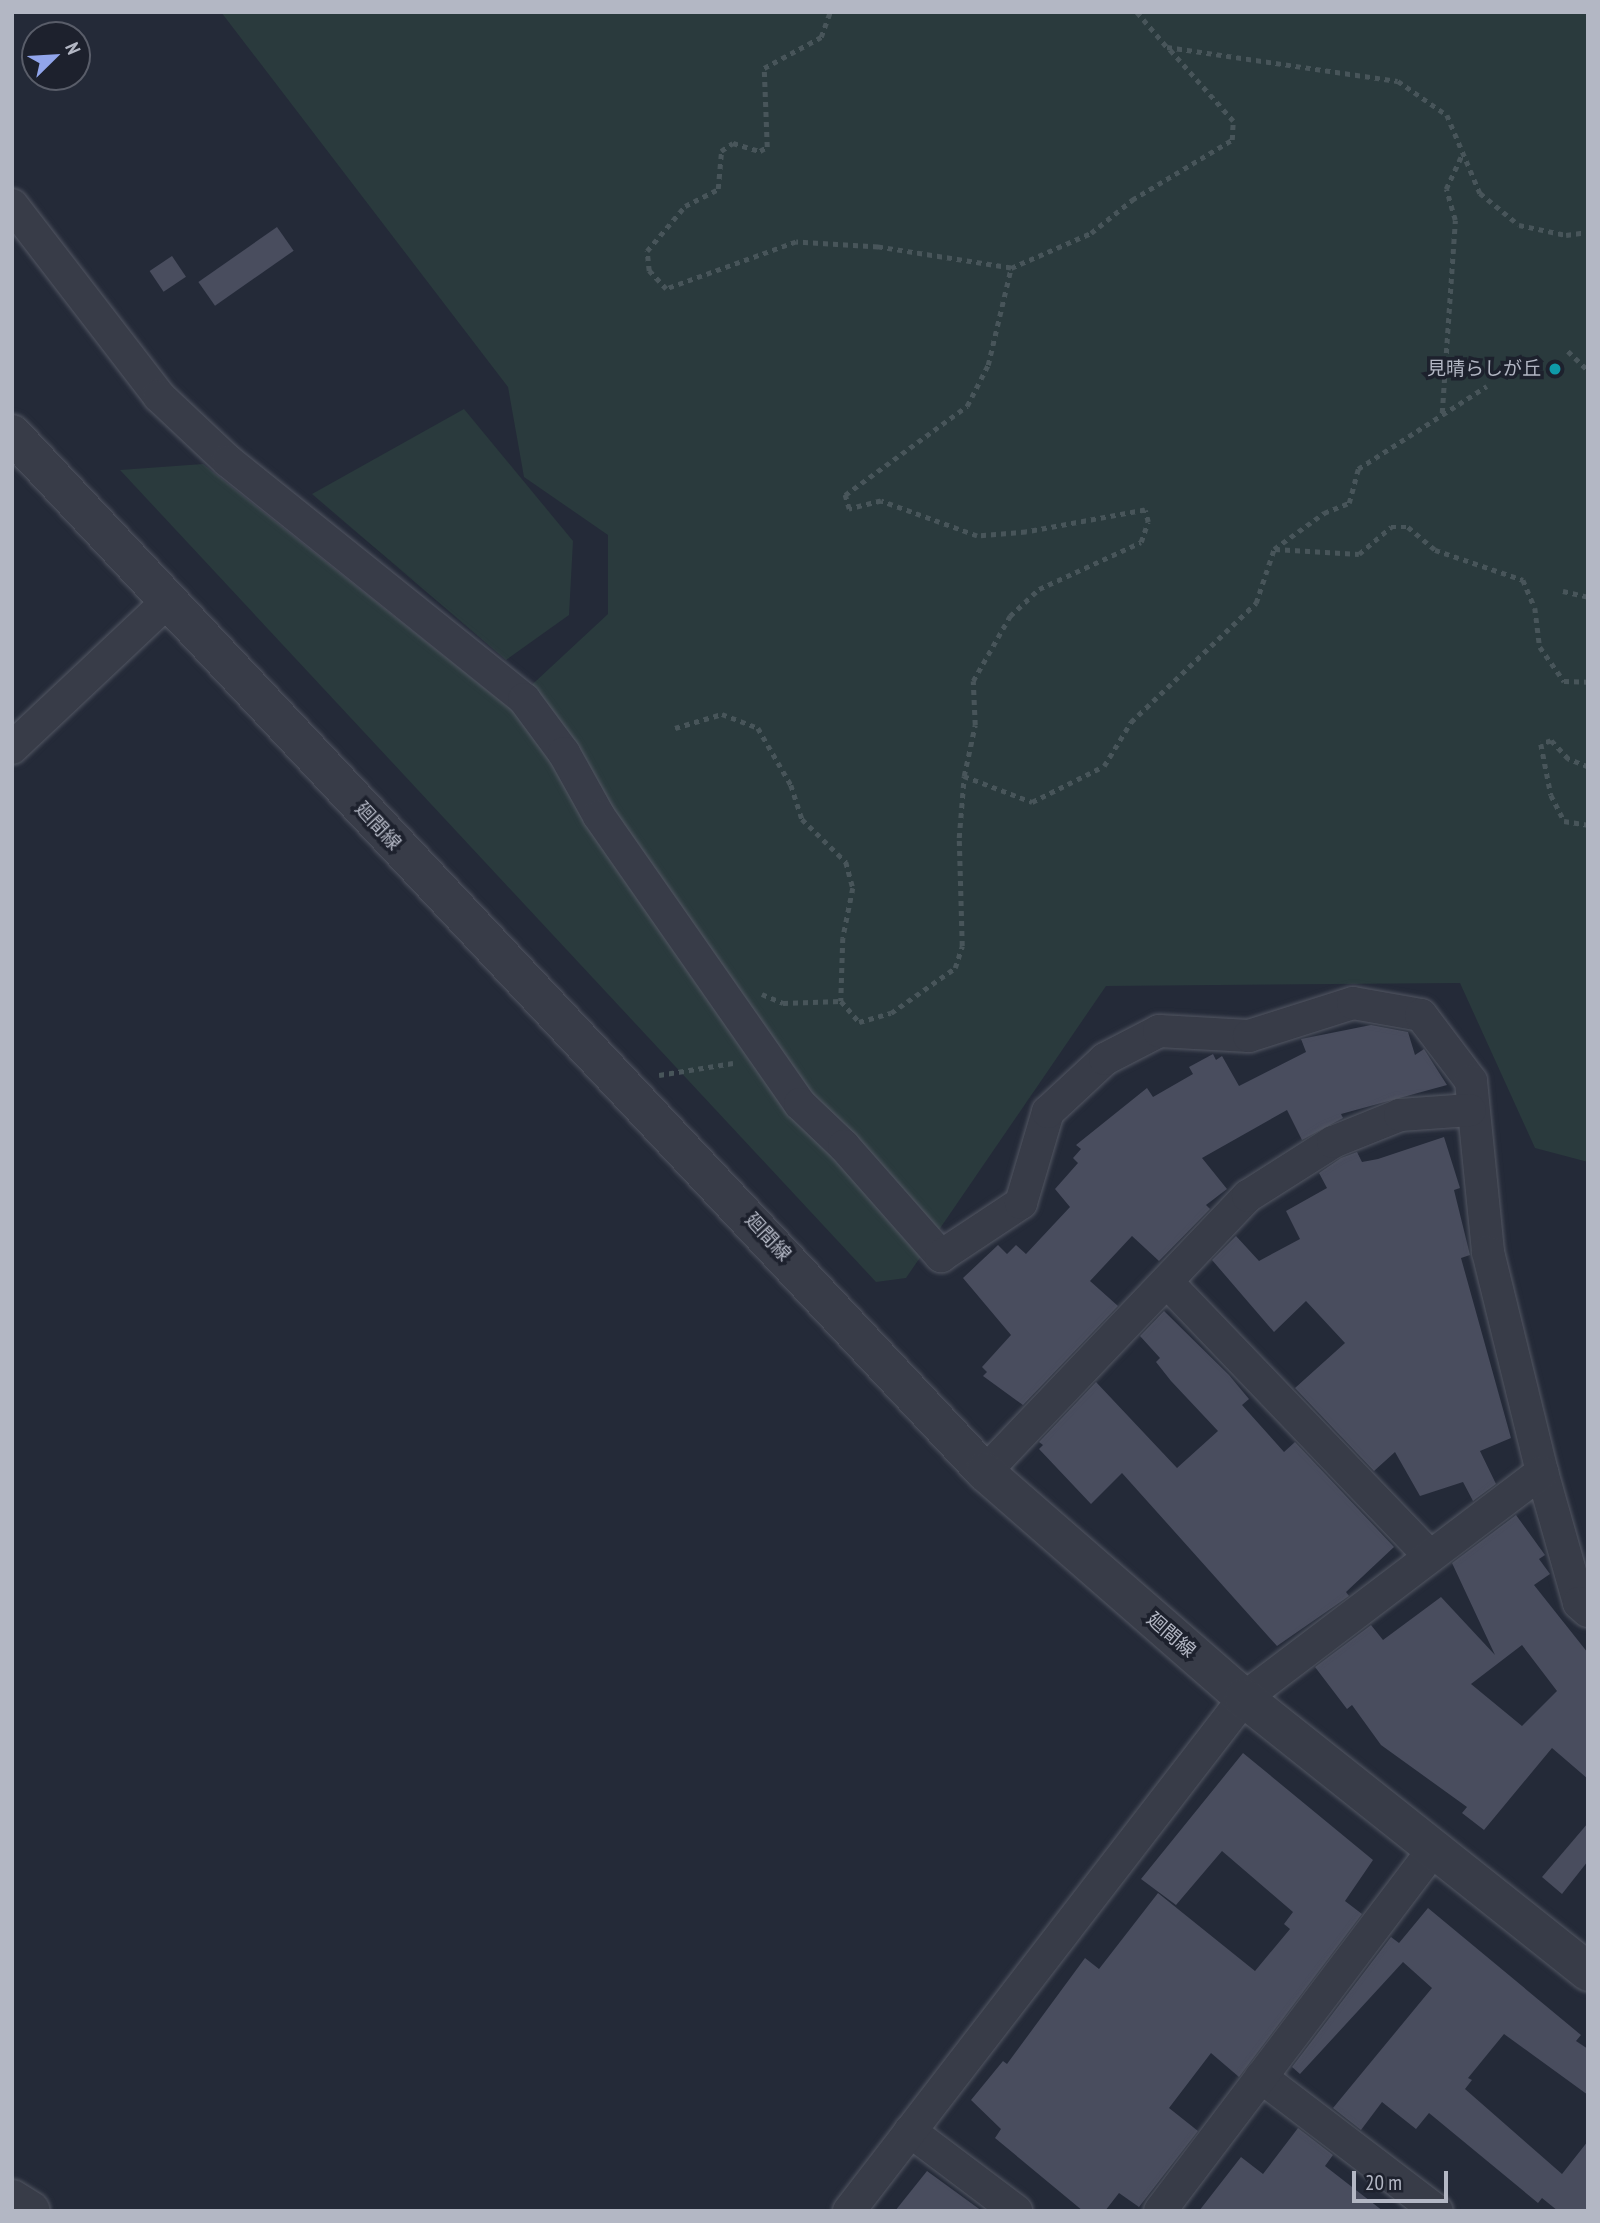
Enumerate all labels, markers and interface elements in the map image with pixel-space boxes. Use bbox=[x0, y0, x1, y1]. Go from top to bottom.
north arrow bbox=[21, 21, 91, 91]
text: N bbox=[60, 39, 86, 58]
place label: 見晴らしが丘 bbox=[1427, 358, 1541, 380]
marker: 見晴らしが丘 bbox=[1547, 361, 1563, 377]
street label: 廻間線 bbox=[350, 797, 406, 855]
street label: 廻間線 bbox=[740, 1208, 796, 1266]
street label: 廻間線 bbox=[1142, 1608, 1200, 1662]
scale bar bbox=[1355, 2156, 1451, 2200]
text: 20 m bbox=[1365, 2169, 1402, 2196]

